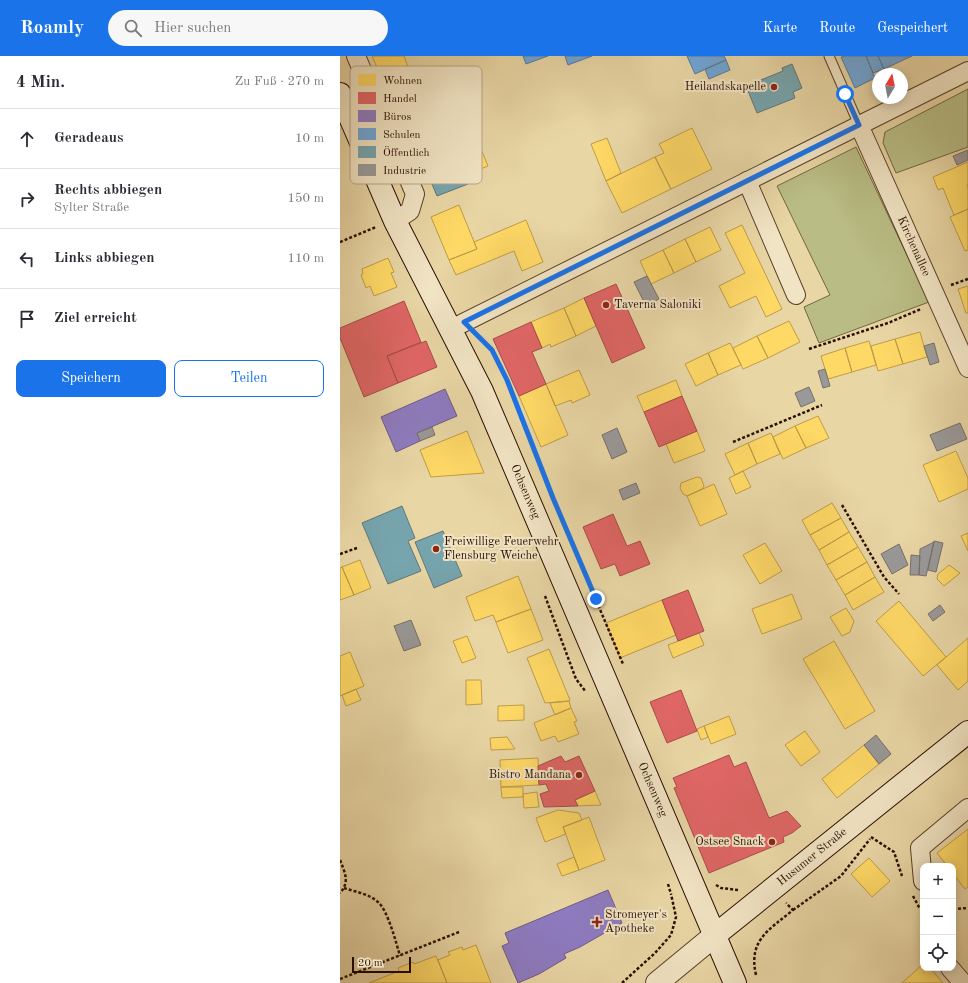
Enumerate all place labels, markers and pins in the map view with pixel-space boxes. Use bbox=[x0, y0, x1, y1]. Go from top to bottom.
place label: Heilandskapelle bbox=[685, 81, 766, 93]
marker: Heilandskapelle bbox=[769, 82, 779, 92]
place label: Taverna Saloniki bbox=[614, 299, 701, 311]
marker: Taverna Saloniki bbox=[601, 300, 611, 310]
place label: Freiwillige Feuerwehr Flensburg Weiche bbox=[444, 536, 559, 562]
marker: Freiwillige Feuerwehr Flensburg Weiche bbox=[431, 544, 441, 554]
place label: Bistro Mandana bbox=[489, 769, 571, 781]
marker: Bistro Mandana bbox=[574, 770, 584, 780]
place label: Ostsee Snack bbox=[695, 836, 764, 848]
marker: Ostsee Snack bbox=[767, 837, 777, 847]
place label: Stromeyer's Apotheke bbox=[605, 909, 667, 935]
marker: Stromeyer's Apotheke bbox=[592, 917, 602, 927]

